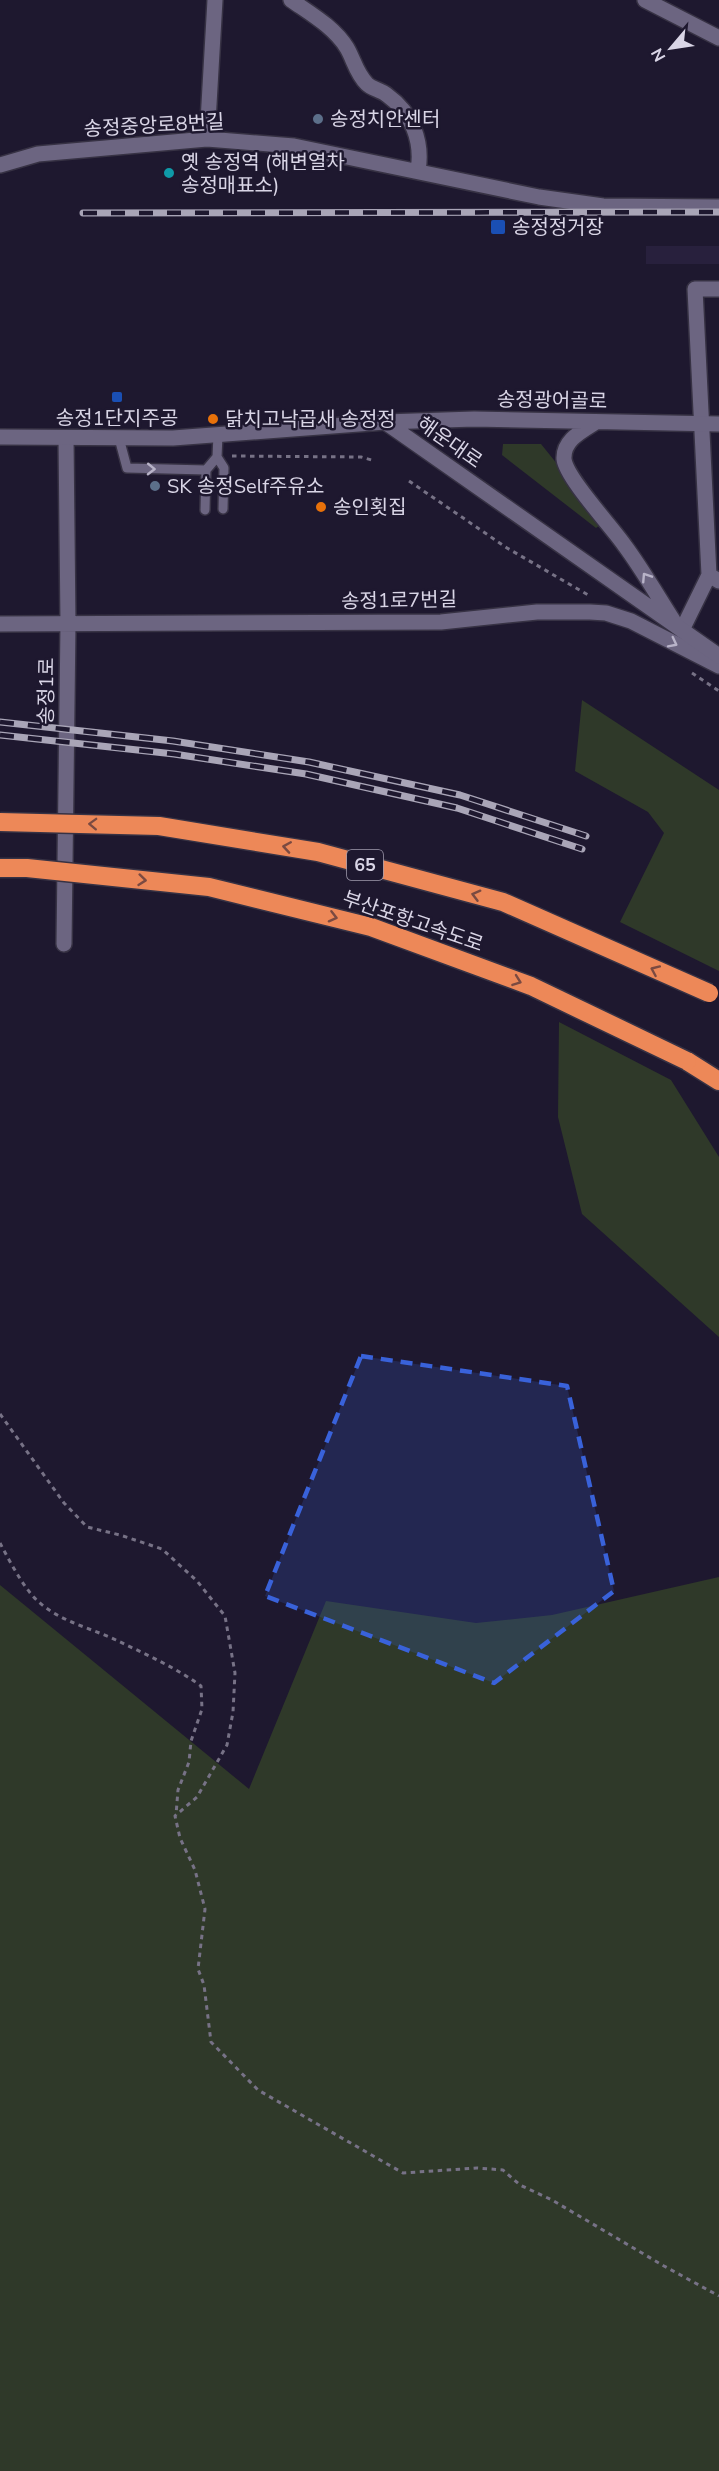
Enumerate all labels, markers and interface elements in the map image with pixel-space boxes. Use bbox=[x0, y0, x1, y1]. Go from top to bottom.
north arrow bbox=[641, 18, 701, 78]
text: N bbox=[646, 44, 671, 65]
place label: 송정치안센터 bbox=[330, 106, 440, 133]
street label: 송정중앙로8번길 bbox=[83, 108, 225, 143]
marker: 송정치안센터 bbox=[311, 112, 325, 126]
place label: 옛 송정역 (해변열차 송정매표소) bbox=[181, 149, 345, 199]
marker: 옛 송정역 (해변열차 송정매표소) bbox=[162, 166, 176, 180]
place label: 송정정거장 bbox=[512, 214, 604, 241]
marker: 송정정거장 bbox=[489, 218, 507, 236]
street label: 송정광어골로 bbox=[497, 386, 607, 415]
marker: 송정1단지주공 bbox=[110, 390, 124, 404]
place label: 송정1단지주공 bbox=[56, 405, 178, 432]
place label: 닭치고낙곱새 송정정 bbox=[225, 406, 396, 433]
street label: 해운대로 bbox=[412, 410, 488, 475]
marker: 닭치고낙곱새 송정정 bbox=[206, 412, 220, 426]
one-way arrow bbox=[147, 463, 156, 475]
place label: SK 송정Self주유소 bbox=[167, 473, 324, 500]
marker: SK 송정Self주유소 bbox=[148, 479, 162, 493]
place label: 송인횟집 bbox=[333, 494, 407, 521]
marker: 송인횟집 bbox=[314, 500, 328, 514]
one-way arrow bbox=[641, 573, 653, 583]
street label: 송정1로7번길 bbox=[341, 586, 457, 615]
one-way arrow bbox=[667, 636, 677, 647]
street label: 송정1로 bbox=[32, 657, 61, 725]
one-way arrow bbox=[89, 818, 98, 831]
one-way arrow bbox=[282, 841, 292, 854]
road number: 65 bbox=[347, 850, 383, 880]
one-way arrow bbox=[137, 873, 146, 886]
street label: 부산포항고속도로 bbox=[339, 885, 487, 958]
one-way arrow bbox=[471, 889, 481, 902]
one-way arrow bbox=[328, 910, 338, 923]
one-way arrow bbox=[651, 965, 662, 977]
one-way arrow bbox=[511, 974, 522, 986]

